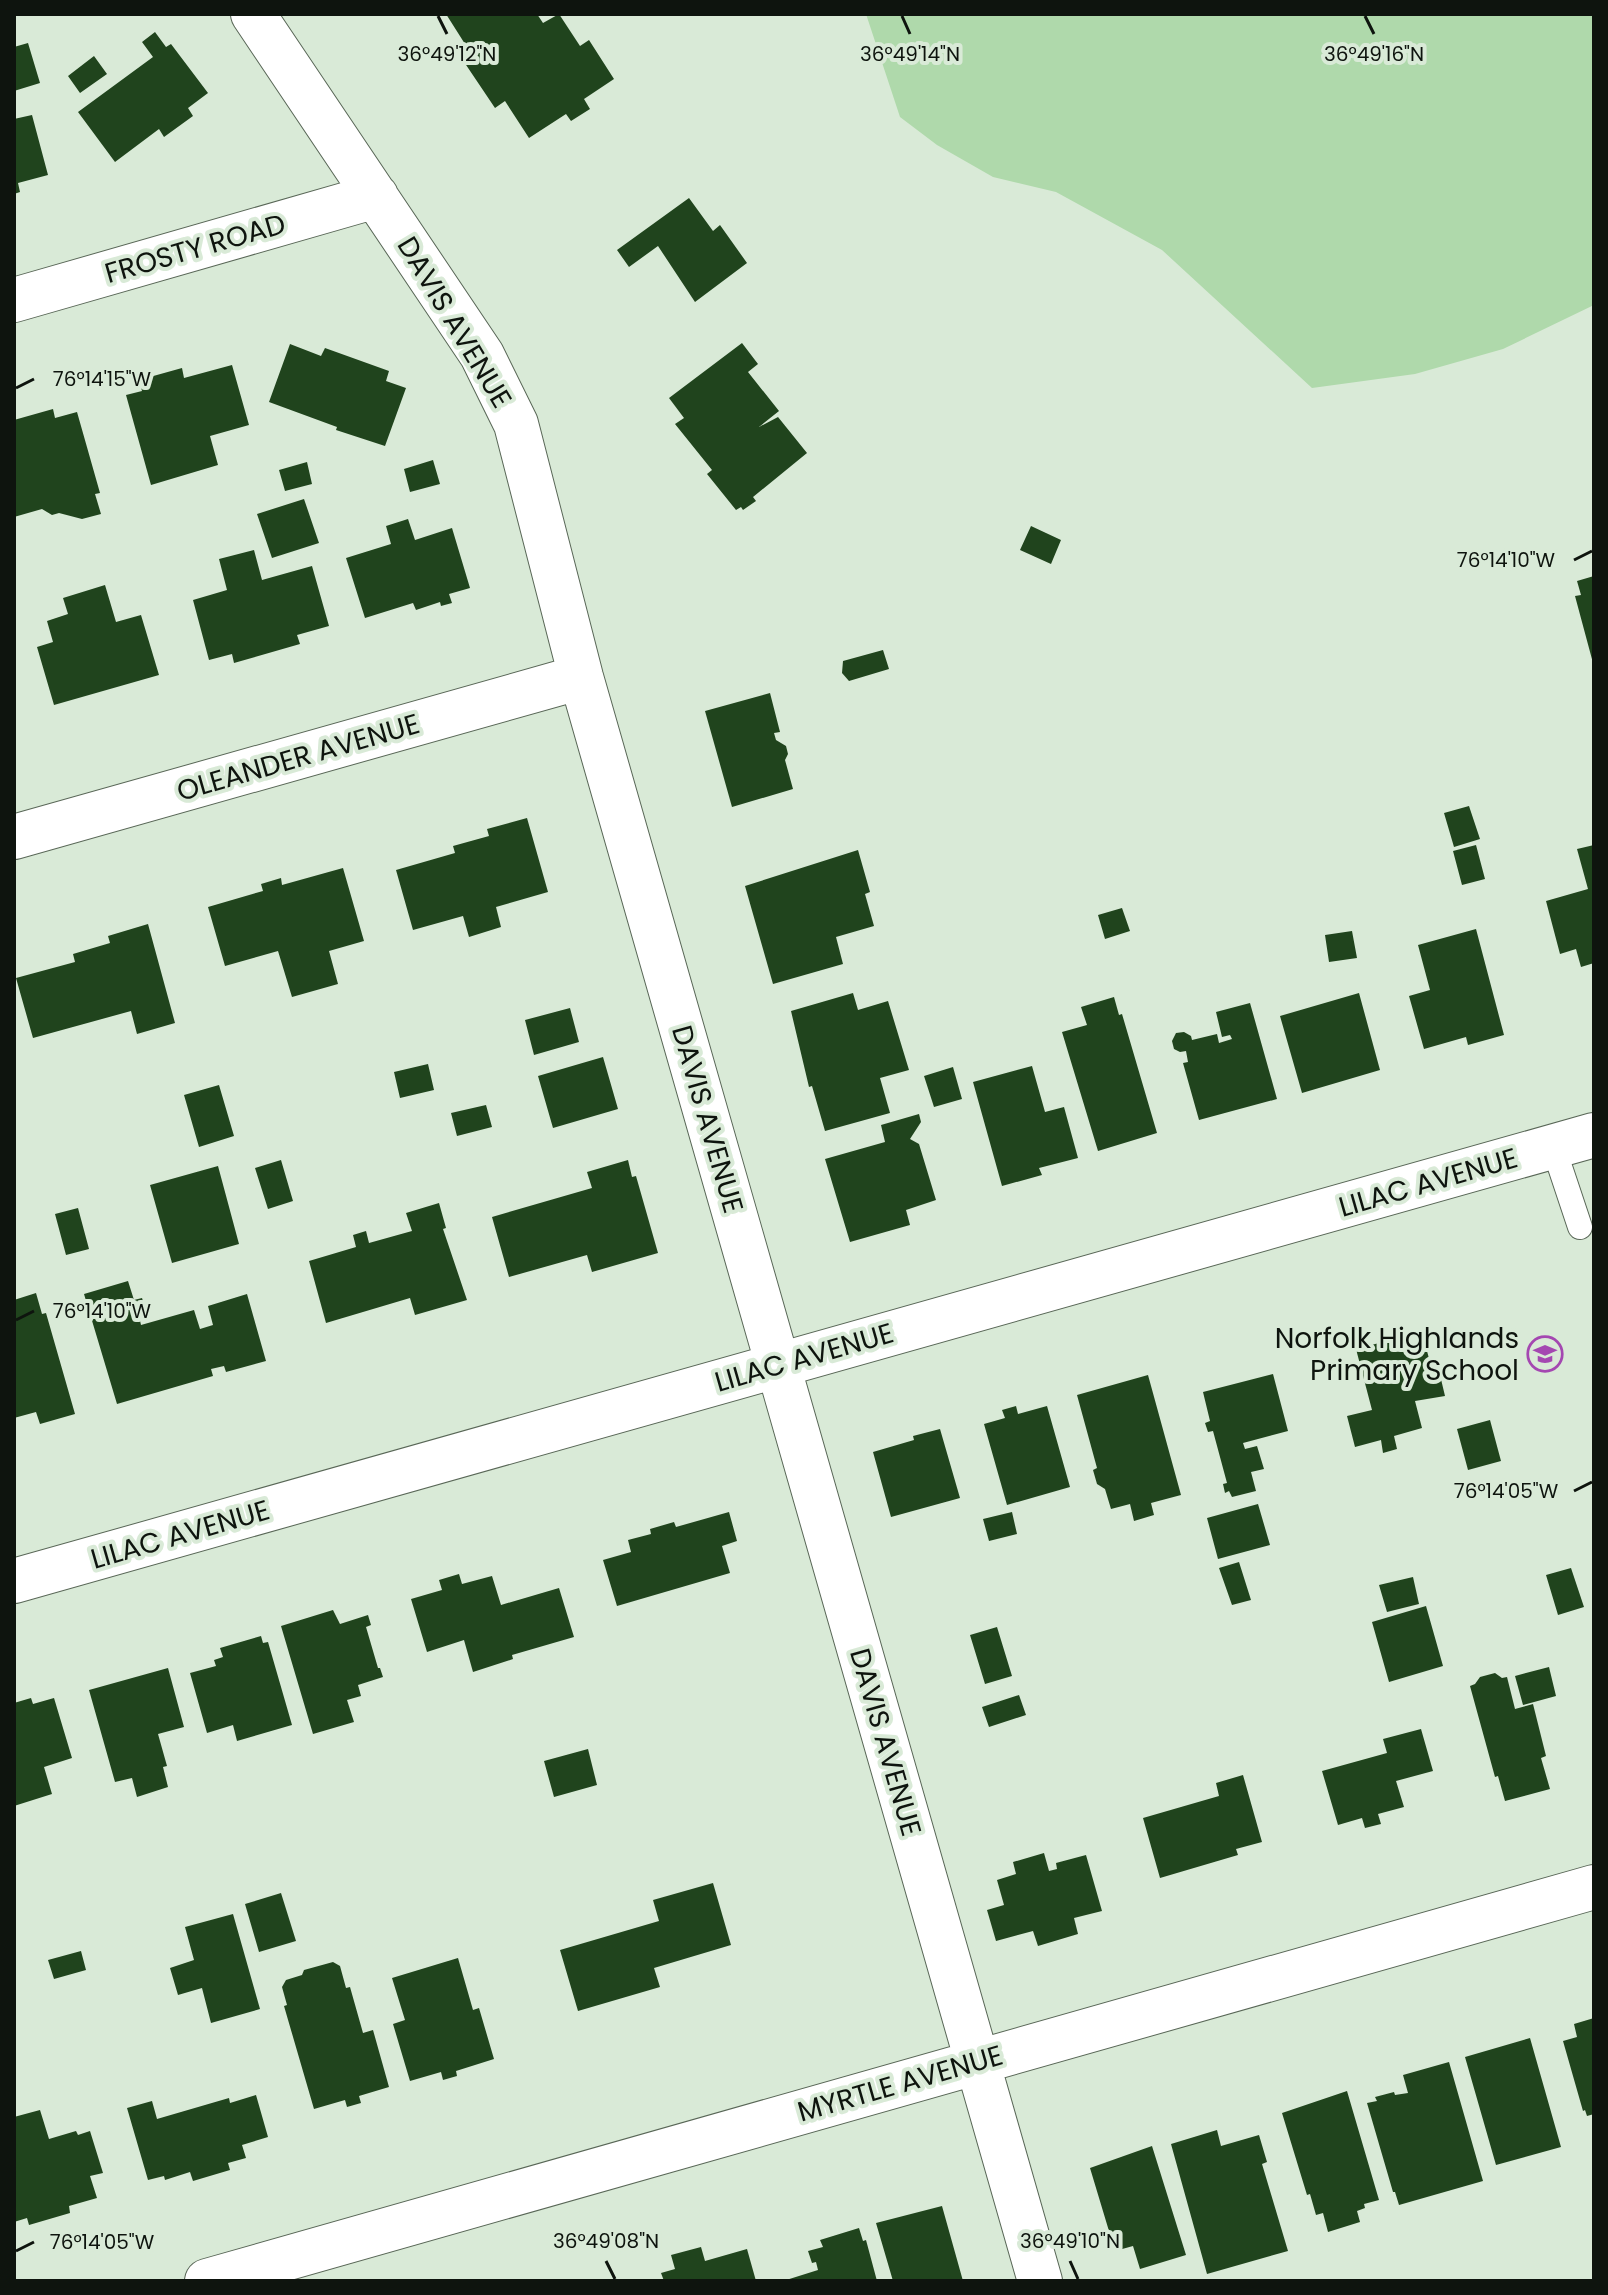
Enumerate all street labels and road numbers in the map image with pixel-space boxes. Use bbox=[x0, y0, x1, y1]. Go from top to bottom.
street label: FROSTY ROAD bbox=[100, 204, 290, 293]
street label: DAVIS AVENUE bbox=[388, 229, 521, 415]
street label: OLEANDER AVENUE bbox=[172, 704, 424, 811]
street label: DAVIS AVENUE bbox=[662, 1021, 753, 1218]
street label: LILAC AVENUE bbox=[1334, 1138, 1522, 1227]
street label: LILAC AVENUE bbox=[710, 1313, 898, 1402]
street label: LILAC AVENUE bbox=[86, 1490, 274, 1579]
street label: DAVIS AVENUE bbox=[840, 1644, 931, 1841]
street label: MYRTLE AVENUE bbox=[793, 2036, 1007, 2131]

